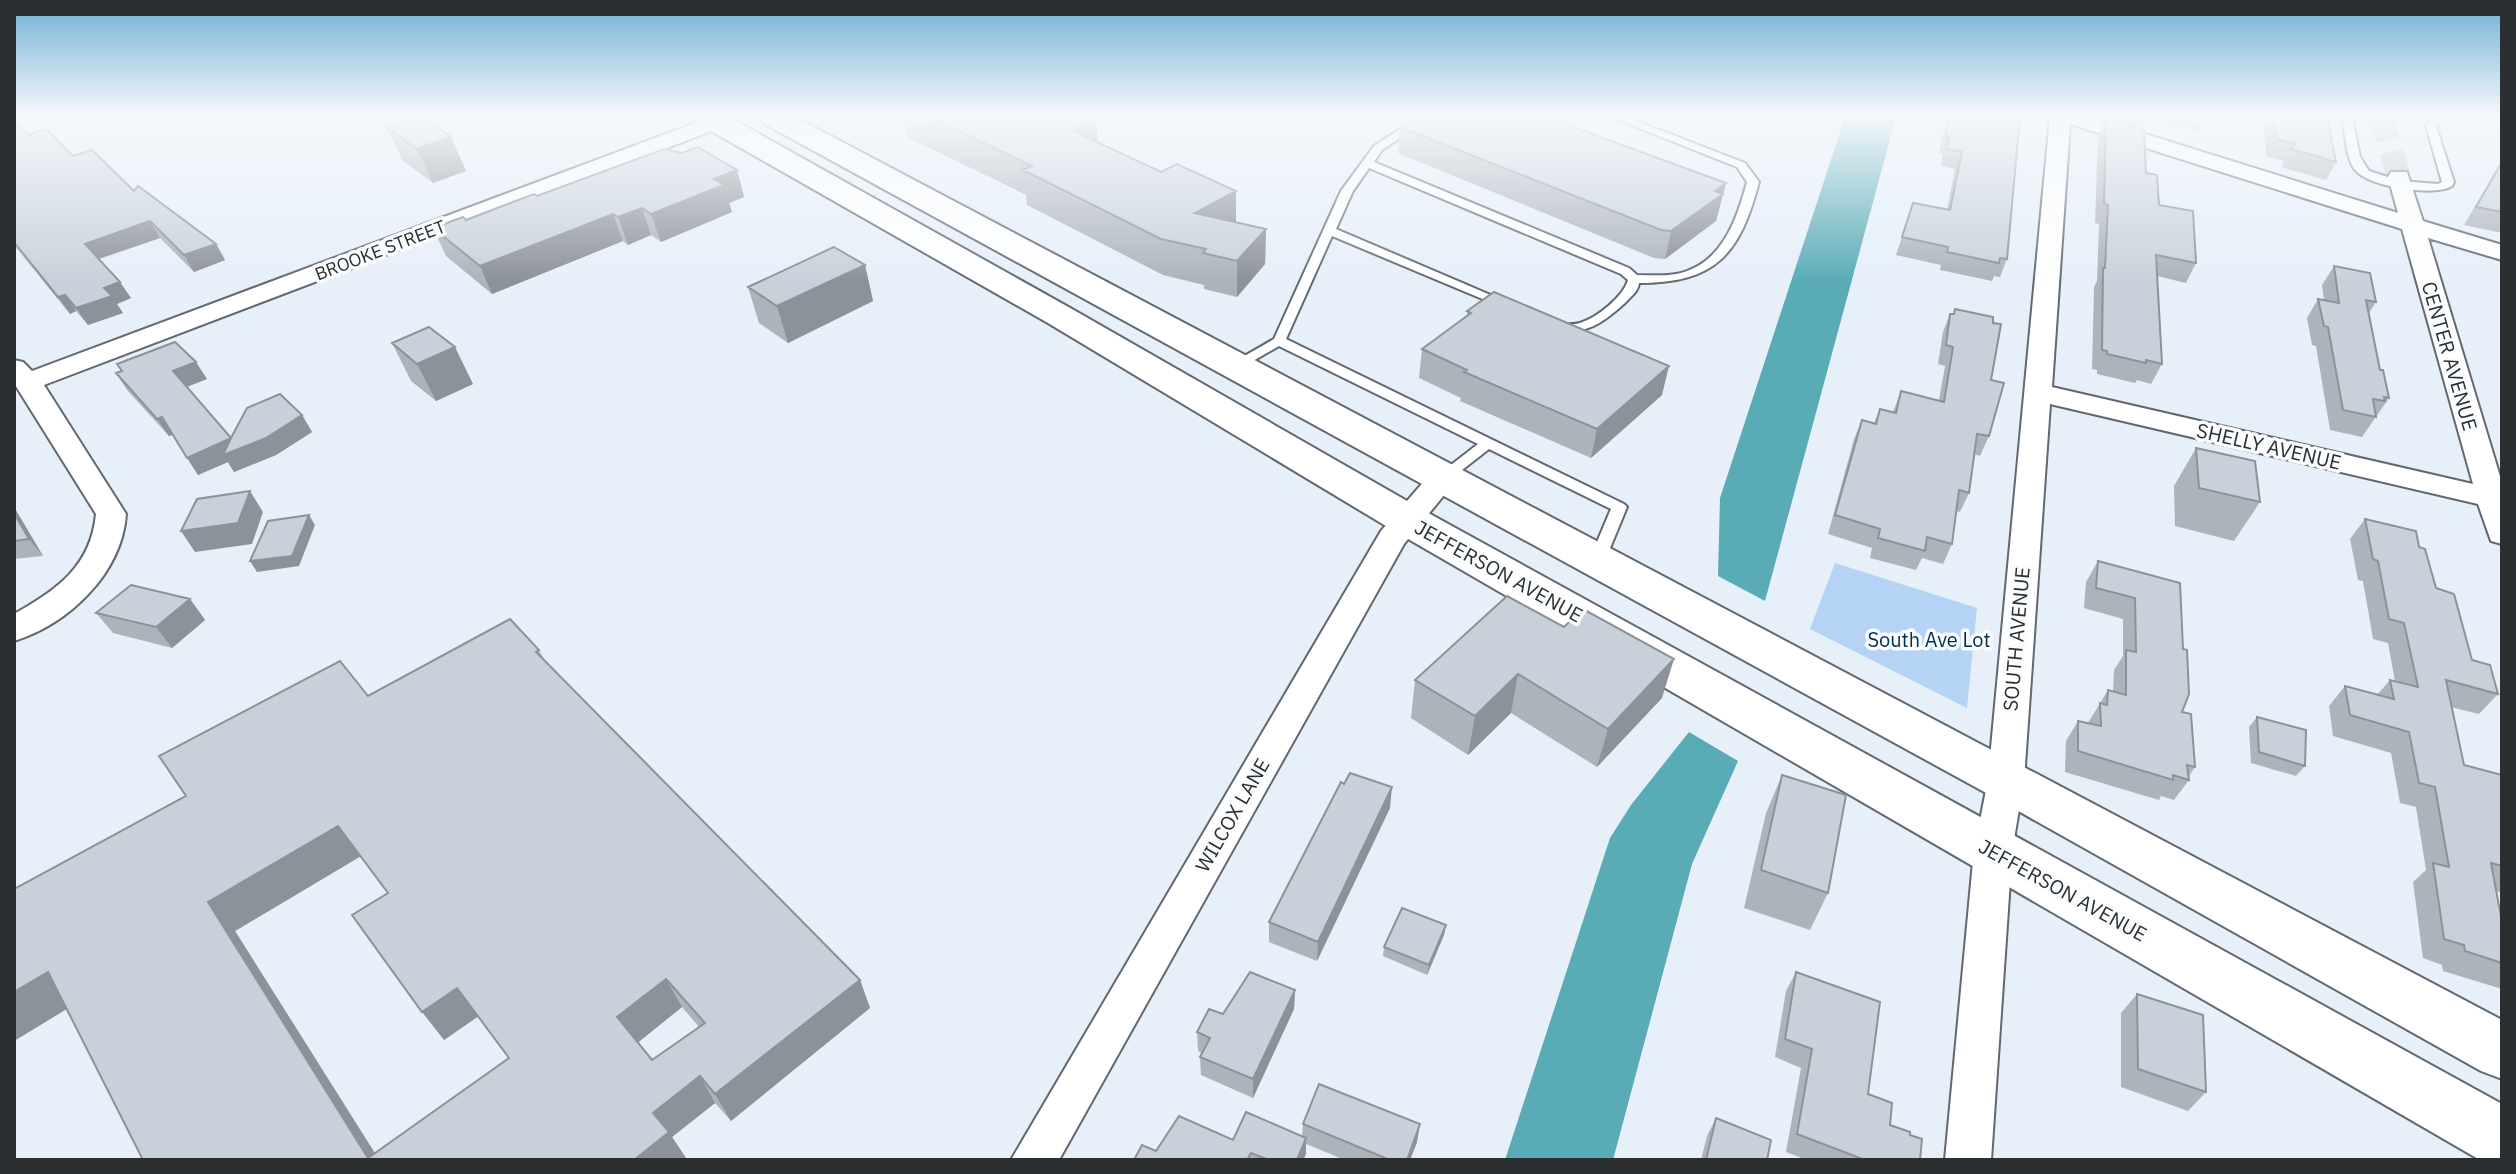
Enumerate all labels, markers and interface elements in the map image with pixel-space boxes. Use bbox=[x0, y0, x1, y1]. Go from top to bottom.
street label: BROOKE STREET bbox=[311, 215, 449, 285]
street label: CENTER AVENUE bbox=[2416, 278, 2484, 434]
street label: SHELLY AVENUE bbox=[2194, 416, 2344, 476]
street label: JEFFERSON AVENUE bbox=[1410, 513, 1588, 629]
street label: SOUTH AVENUE bbox=[1996, 566, 2036, 712]
park label: South Ave Lot bbox=[1867, 626, 1991, 653]
street label: WILCOX LANE bbox=[1188, 753, 1276, 877]
street label: JEFFERSON AVENUE bbox=[1974, 832, 2152, 948]

